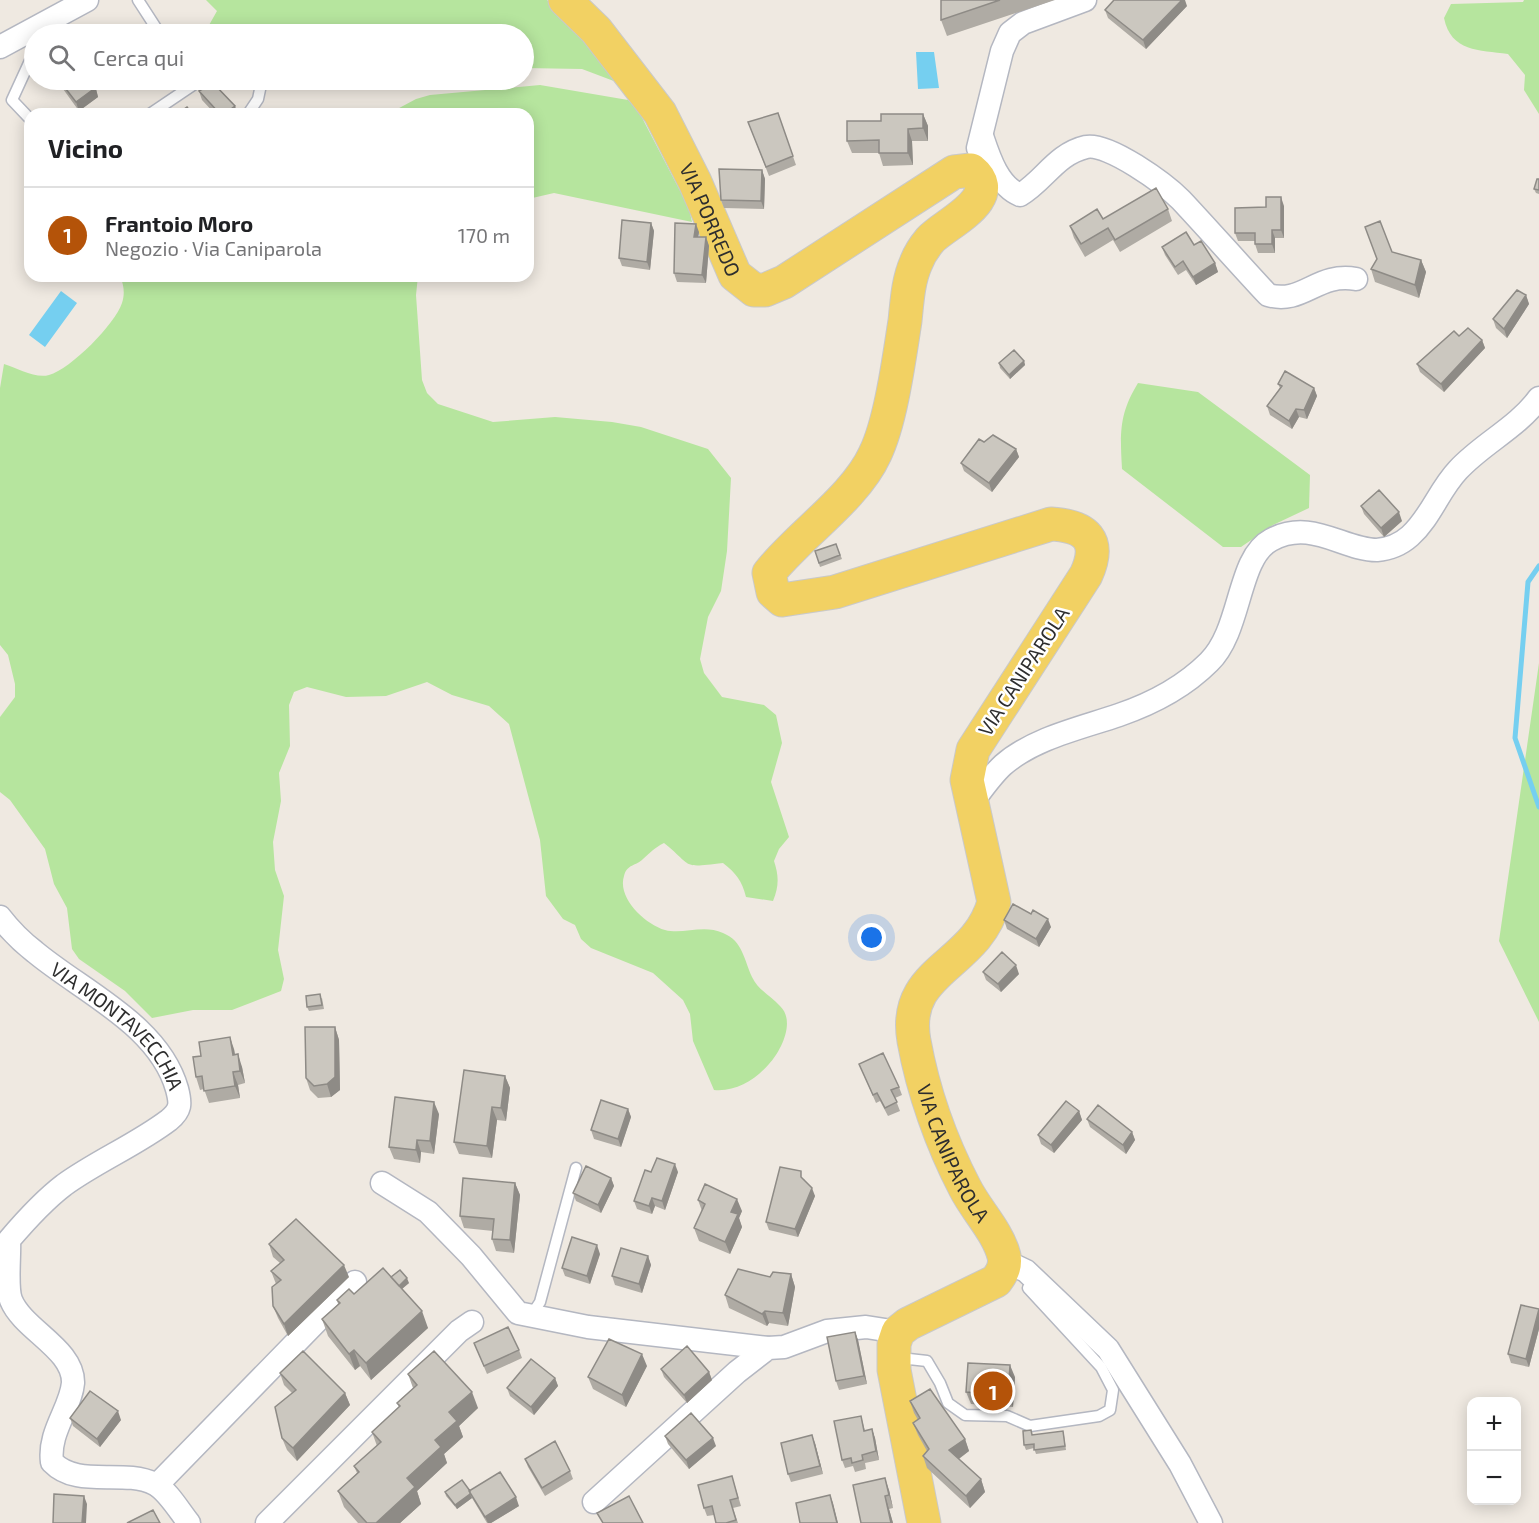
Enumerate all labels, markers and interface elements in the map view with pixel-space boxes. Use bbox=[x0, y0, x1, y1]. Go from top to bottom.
search box bbox=[24, 24, 534, 90]
icon: search bbox=[45, 41, 78, 74]
text: Cerca qui bbox=[93, 44, 184, 70]
text: Vicino bbox=[48, 132, 123, 163]
street label: VIA PORREDO bbox=[675, 159, 746, 280]
text: Frantoio Moro bbox=[105, 210, 253, 236]
text: 1 bbox=[63, 223, 72, 247]
text: 170 m bbox=[458, 223, 510, 247]
text: Negozio · Via Caniparola bbox=[105, 236, 322, 260]
street label: VIA CANIPAROLA bbox=[972, 602, 1074, 740]
your location bbox=[857, 923, 886, 952]
street label: VIA MONTAVECCHIA bbox=[46, 956, 189, 1094]
street label: VIA CANIPAROLA bbox=[913, 1081, 996, 1227]
pin: 1 bbox=[974, 1368, 1012, 1414]
map controls bbox=[1467, 1397, 1521, 1505]
button: + bbox=[1467, 1397, 1521, 1451]
button: − bbox=[1467, 1451, 1521, 1505]

